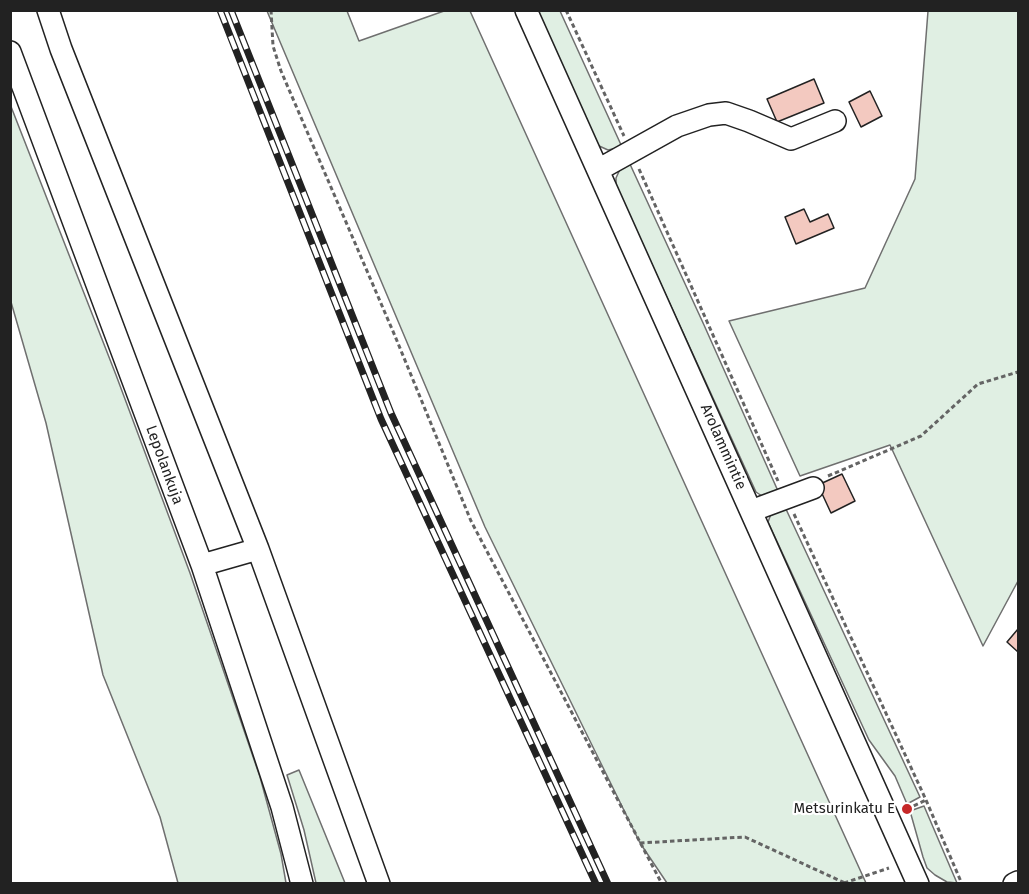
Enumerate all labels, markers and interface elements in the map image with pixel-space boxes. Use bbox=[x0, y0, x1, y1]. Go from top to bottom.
street label: Arolammintie bbox=[696, 401, 750, 493]
street label: Lepolankuja bbox=[141, 423, 187, 507]
place label: Metsurinkatu E bbox=[793, 800, 895, 818]
marker: Metsurinkatu E bbox=[900, 802, 914, 816]

